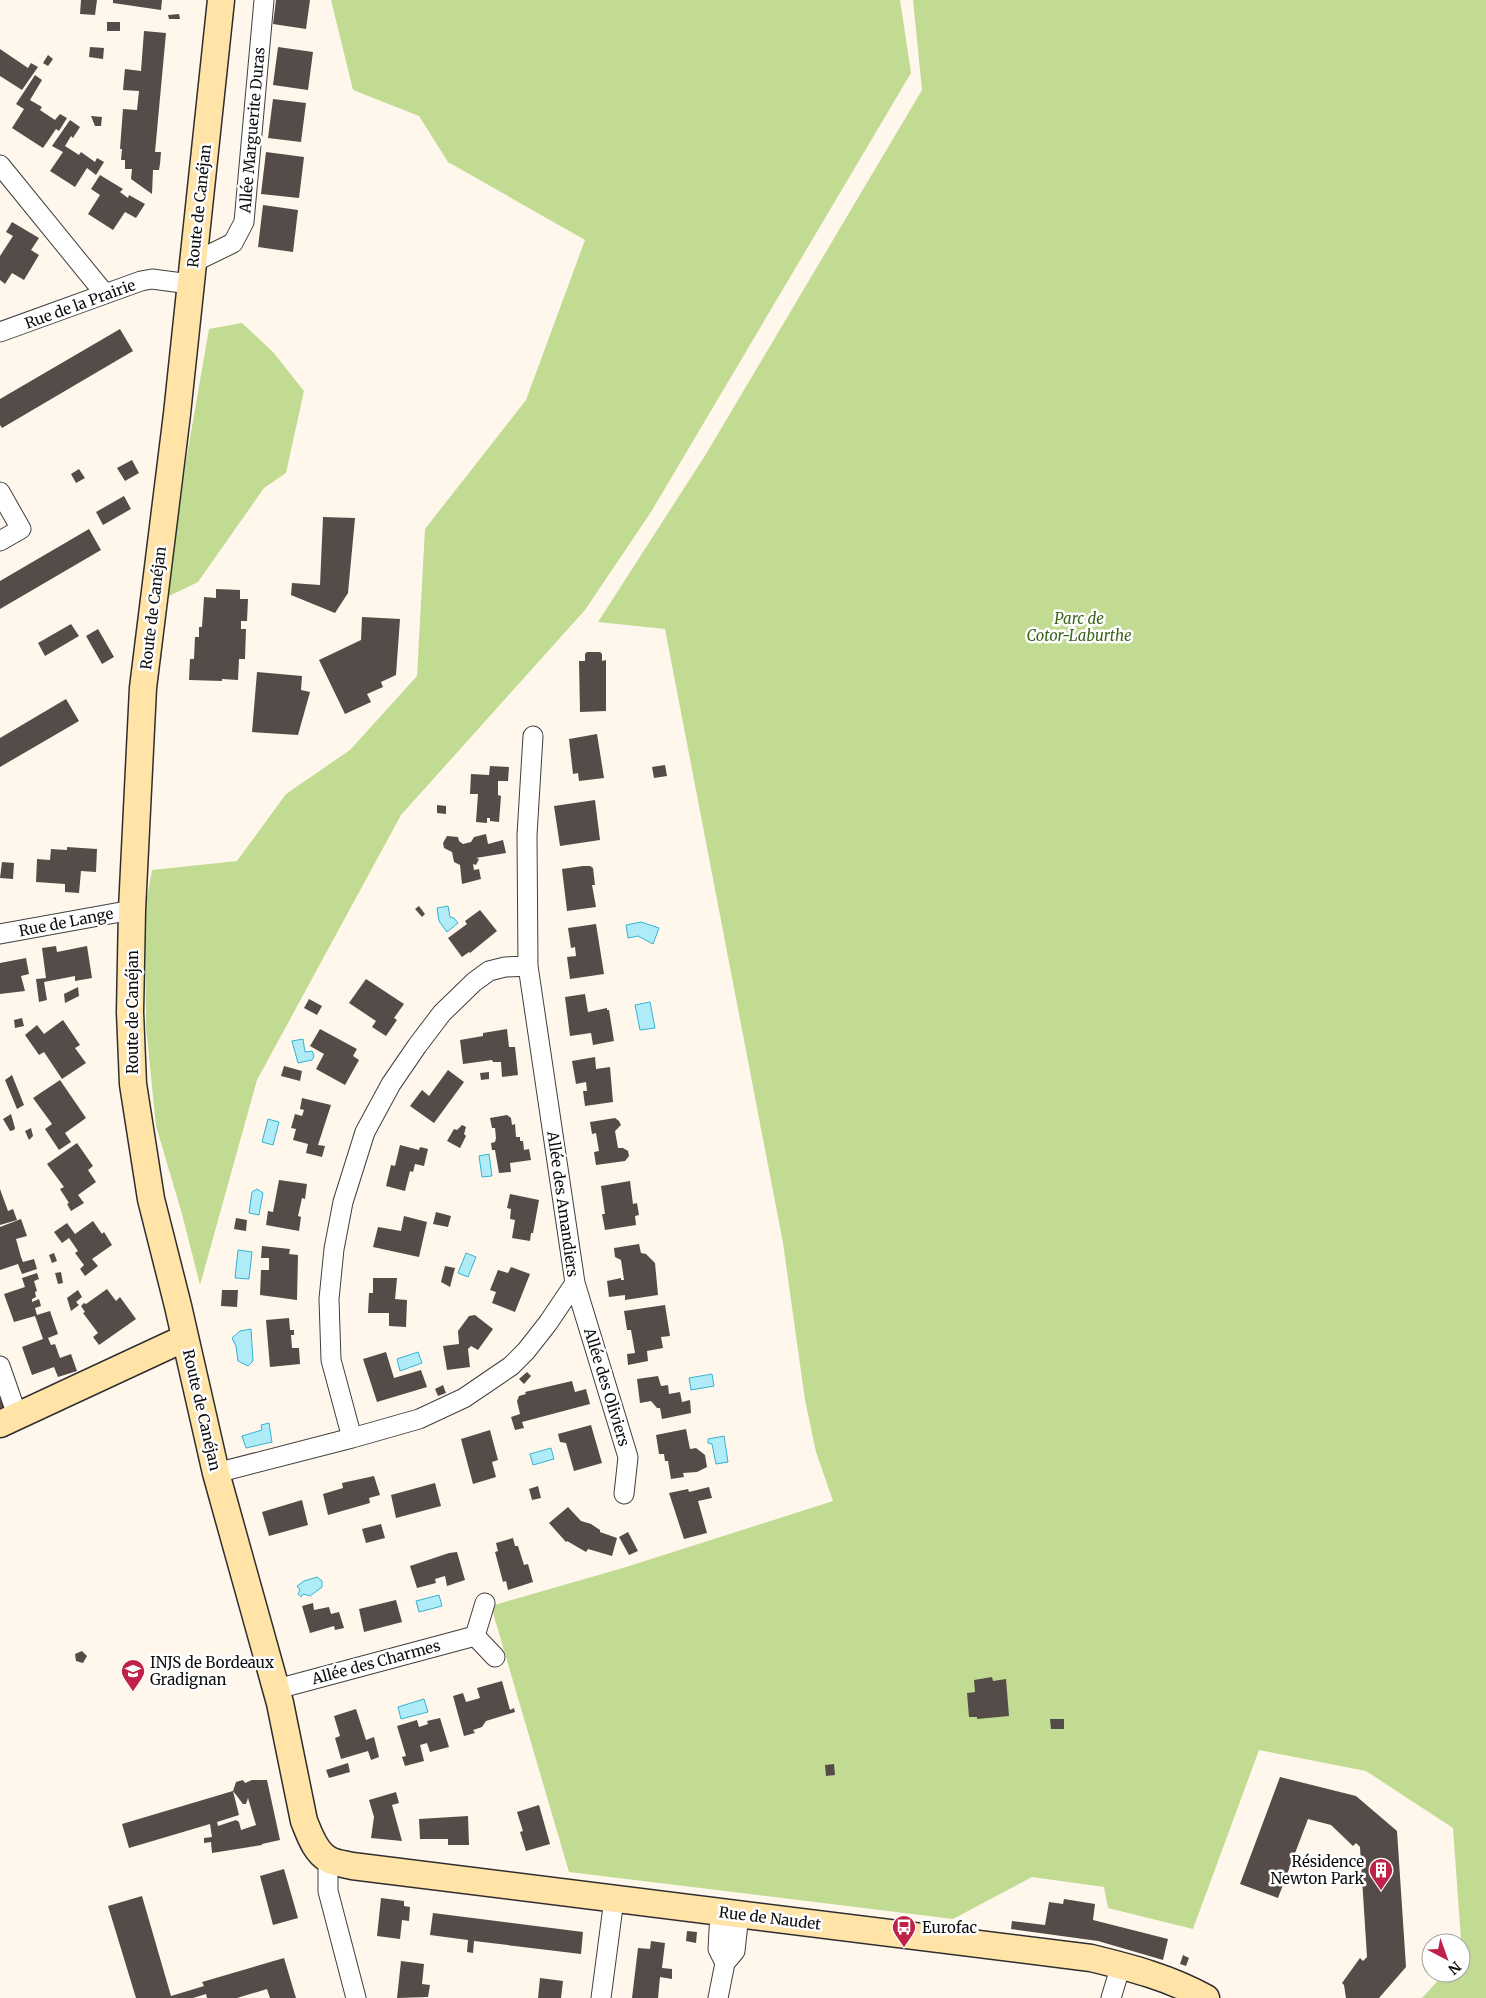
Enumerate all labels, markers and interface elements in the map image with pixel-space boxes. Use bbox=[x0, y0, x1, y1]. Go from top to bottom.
street label: Allée Marguerite Duras bbox=[235, 46, 269, 215]
street label: Route de Canéjan bbox=[183, 143, 215, 269]
street label: Rue de la Prairie bbox=[22, 275, 138, 333]
street label: Route de Canéjan bbox=[136, 545, 170, 671]
park label: Parc de Cotor-Laburthe bbox=[1026, 609, 1132, 645]
street label: Rue de Lange bbox=[17, 903, 115, 940]
street label: Route de Canéjan bbox=[123, 950, 142, 1074]
street label: Allée des Amandiers bbox=[543, 1129, 583, 1278]
street label: Allée des Oliviers bbox=[580, 1325, 634, 1448]
street label: Route de Canéjan bbox=[179, 1347, 225, 1473]
street label: Allée des Charmes bbox=[309, 1636, 442, 1689]
place label: INJS de Bordeaux Gradignan bbox=[150, 1653, 274, 1689]
school or university icon: INJS de Bordeaux Gradignan bbox=[120, 1658, 146, 1692]
place label: Résidence Newton Park bbox=[1270, 1852, 1364, 1888]
building icon: Résidence Newton Park bbox=[1368, 1857, 1394, 1891]
street label: Rue de Naudet bbox=[718, 1902, 822, 1934]
bus stop icon: Eurofac bbox=[891, 1914, 917, 1948]
place label: Eurofac bbox=[922, 1918, 977, 1937]
north arrow bbox=[1421, 1933, 1471, 1983]
text: N bbox=[1444, 1957, 1465, 1978]

